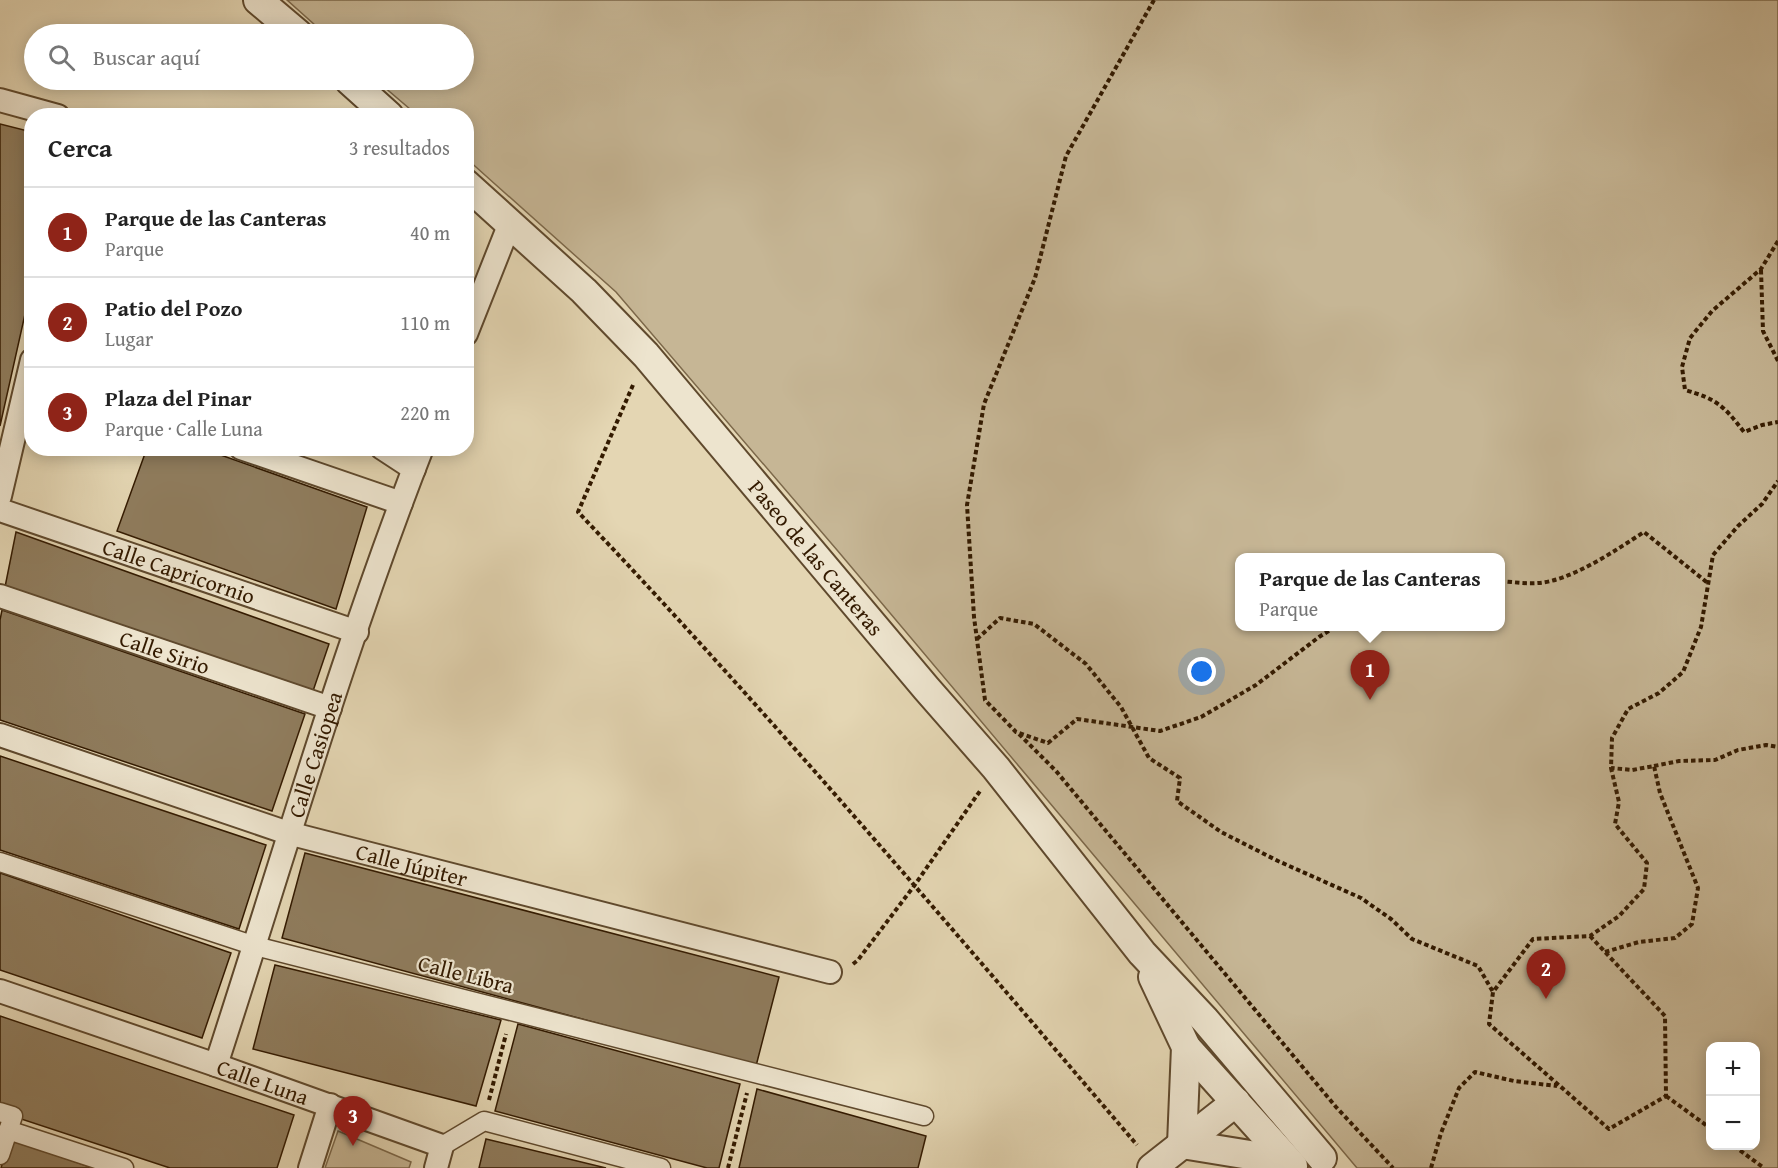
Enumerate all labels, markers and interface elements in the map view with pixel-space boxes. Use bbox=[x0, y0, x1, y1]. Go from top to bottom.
search box bbox=[24, 24, 474, 90]
icon: search bbox=[45, 41, 78, 74]
text: Buscar aquí bbox=[93, 41, 200, 73]
text: Cerca bbox=[48, 128, 112, 167]
text: 3 resultados bbox=[349, 133, 450, 162]
text: Parque de las Canteras bbox=[105, 202, 327, 234]
text: 1 bbox=[62, 218, 73, 247]
text: 40 m bbox=[410, 218, 450, 247]
text: Parque bbox=[105, 234, 164, 263]
text: Patio del Pozo bbox=[105, 292, 243, 324]
text: 2 bbox=[62, 308, 73, 337]
text: 110 m bbox=[400, 308, 450, 337]
text: Lugar bbox=[105, 324, 153, 353]
text: Plaza del Pinar bbox=[105, 382, 252, 414]
text: 3 bbox=[62, 398, 73, 427]
text: 220 m bbox=[400, 398, 450, 427]
text: Parque · Calle Luna bbox=[105, 414, 263, 443]
street label: Paseo de las Canteras bbox=[741, 472, 891, 643]
street label: Calle Capricornio bbox=[98, 530, 259, 612]
popup bbox=[1235, 553, 1505, 631]
text: Parque de las Canteras bbox=[1259, 562, 1481, 594]
text: Parque bbox=[1259, 594, 1318, 623]
street label: Calle Sirio bbox=[115, 622, 214, 682]
pin: 1 bbox=[1350, 650, 1390, 700]
your location bbox=[1187, 657, 1216, 686]
street label: Calle Casiopea bbox=[280, 686, 350, 822]
street label: Calle Júpiter bbox=[353, 835, 471, 894]
street label: Calle Libra bbox=[415, 947, 518, 1001]
pin: 2 bbox=[1526, 950, 1566, 999]
map controls bbox=[1706, 1042, 1760, 1150]
button: + bbox=[1706, 1042, 1760, 1096]
street label: Calle Luna bbox=[212, 1051, 314, 1113]
pin: 3 bbox=[334, 1096, 372, 1146]
button: − bbox=[1706, 1096, 1760, 1150]

